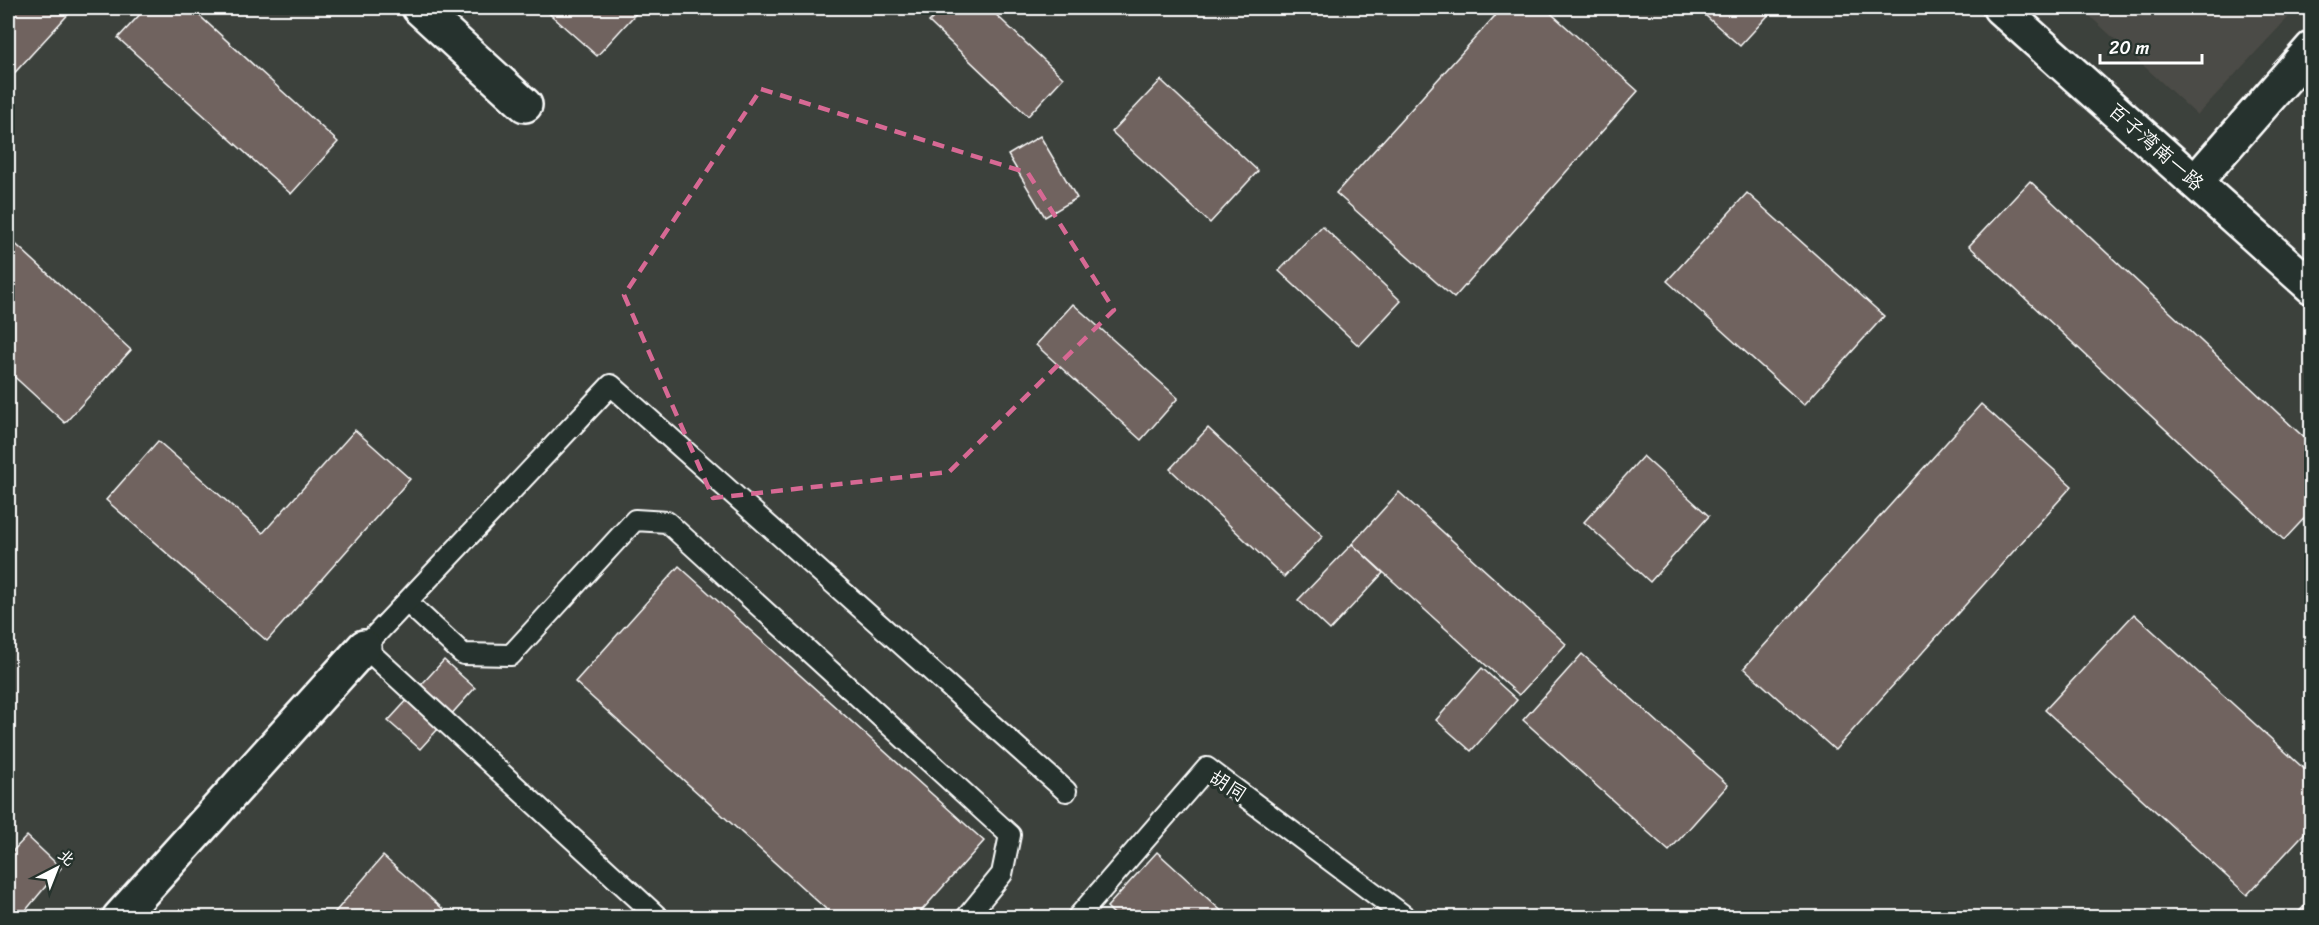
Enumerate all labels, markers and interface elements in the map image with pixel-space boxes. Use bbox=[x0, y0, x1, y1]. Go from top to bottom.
scale bar bbox=[2100, 27, 2202, 65]
text: 20 m bbox=[2109, 32, 2149, 64]
street label: 百子湾南一路 bbox=[2100, 94, 2213, 201]
street label: 胡同 bbox=[1202, 760, 1254, 812]
north arrow bbox=[27, 838, 87, 898]
text: 北 bbox=[51, 841, 82, 873]

